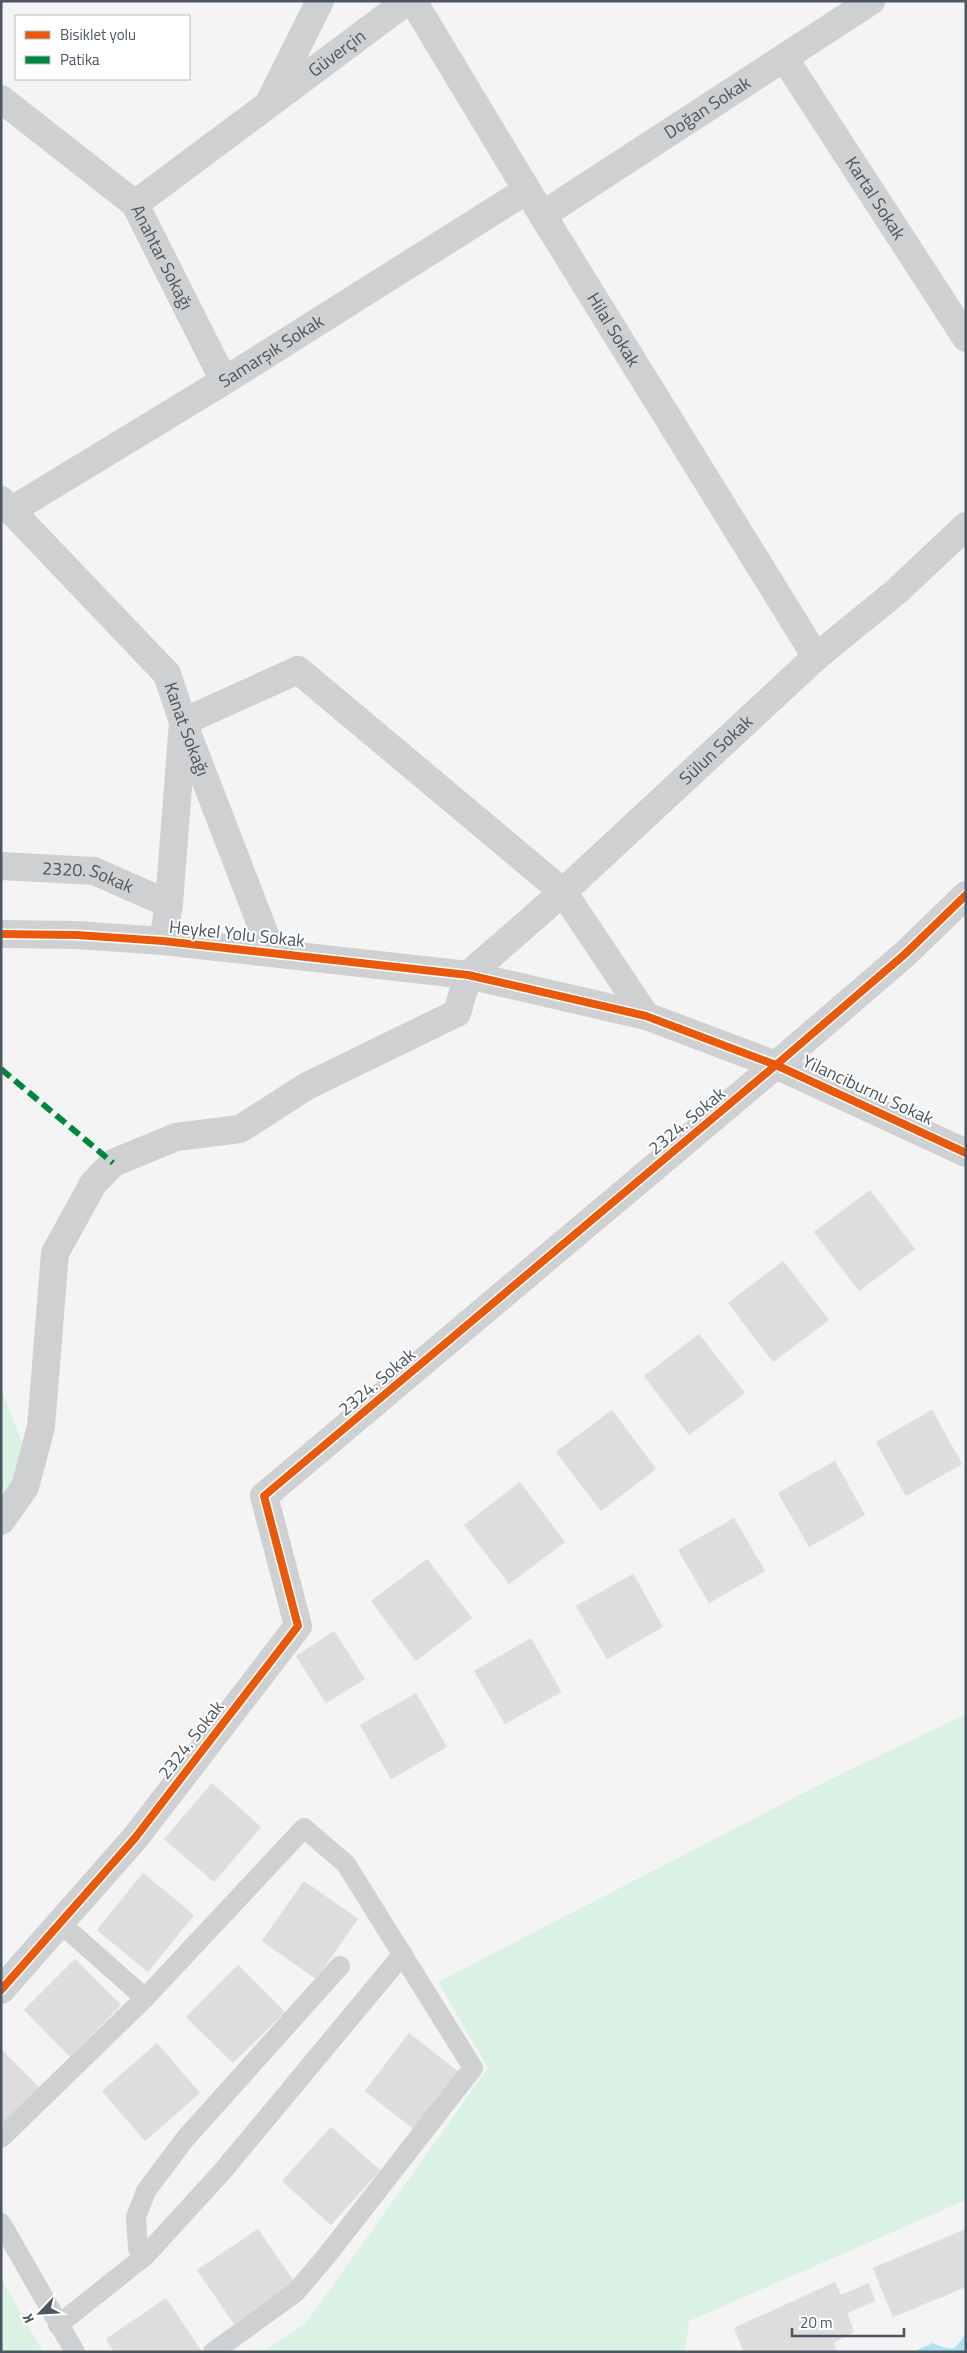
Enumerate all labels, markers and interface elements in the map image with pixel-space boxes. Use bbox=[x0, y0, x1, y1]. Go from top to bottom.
legend bbox=[15, 15, 190, 80]
street label: Güverçin bbox=[302, 22, 371, 83]
text: Bisiklet yolu bbox=[60, 23, 136, 46]
text: Patika bbox=[60, 48, 100, 71]
street label: Doğan Sokak bbox=[658, 69, 756, 145]
street label: Kartal Sokak bbox=[839, 151, 913, 245]
street label: Anahtar Sokağı bbox=[124, 200, 200, 314]
street label: Hilal Sokak bbox=[581, 287, 647, 372]
street label: Samarşık Sokak bbox=[213, 307, 329, 394]
street label: Kanat Sokağı bbox=[158, 678, 217, 780]
street label: Sülun Sokak bbox=[673, 708, 759, 791]
street label: 2320. Sokak bbox=[41, 854, 138, 900]
street label: Heykel Yolu Sokak bbox=[168, 913, 307, 954]
street label: Yilanciburnu Sokak bbox=[798, 1047, 939, 1132]
street label: 2324. Sokak bbox=[642, 1080, 732, 1161]
street label: 2324. Sokak bbox=[332, 1341, 422, 1422]
street label: 2324. Sokak bbox=[151, 1694, 230, 1785]
north arrow bbox=[15, 2288, 65, 2338]
scale bar bbox=[792, 2306, 904, 2338]
text: K bbox=[16, 2310, 39, 2327]
text: 20 m bbox=[800, 2311, 833, 2334]

